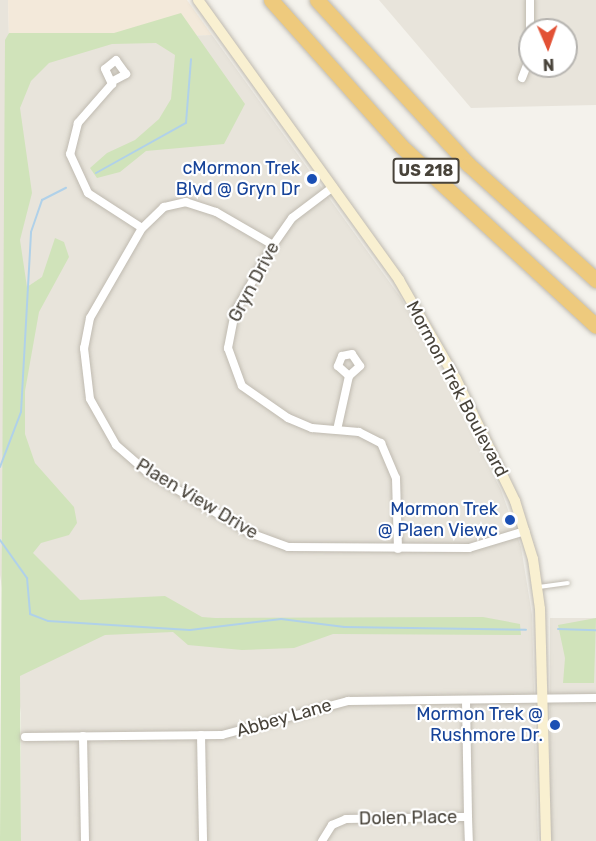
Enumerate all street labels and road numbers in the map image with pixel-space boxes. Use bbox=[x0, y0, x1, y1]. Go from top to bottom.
road number: US 218 bbox=[392, 158, 460, 184]
street label: Gryn Drive bbox=[224, 238, 284, 326]
street label: Mormon Trek Boulevard bbox=[401, 297, 513, 481]
street label: Plaen View Drive bbox=[132, 454, 262, 544]
street label: Abbey Lane bbox=[234, 694, 334, 742]
street label: Dolen Place bbox=[359, 806, 457, 830]

